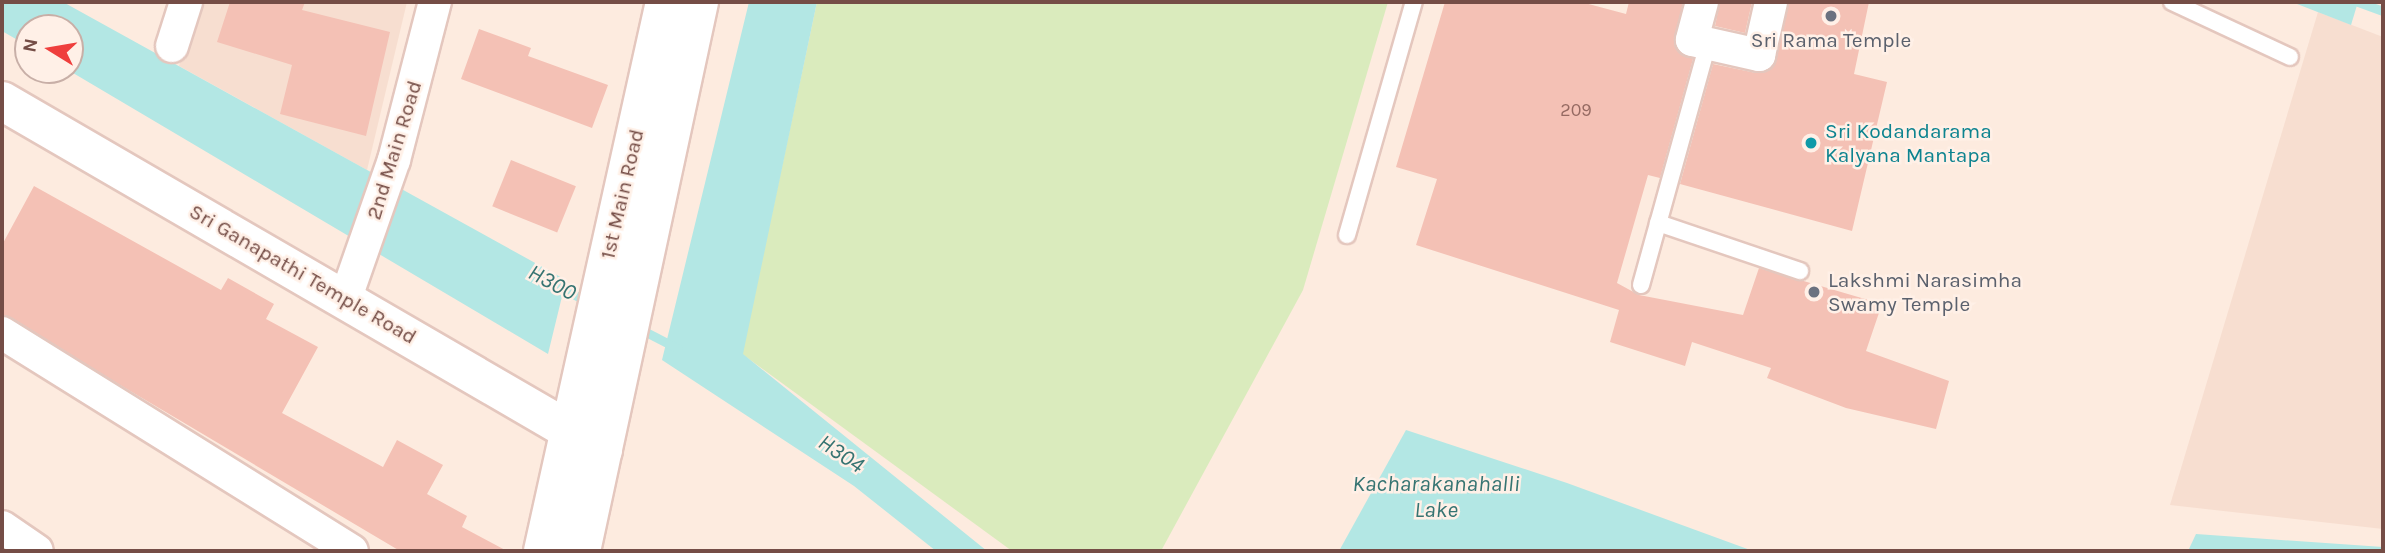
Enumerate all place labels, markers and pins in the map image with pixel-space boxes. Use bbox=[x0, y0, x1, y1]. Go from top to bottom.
marker: Sri Rama Temple bbox=[1823, 8, 1839, 24]
place label: Sri Rama Temple bbox=[1751, 27, 1911, 53]
place label: Sri Kodandarama Kalyana Mantapa bbox=[1825, 118, 1992, 168]
marker: Sri Kodandarama Kalyana Mantapa bbox=[1803, 135, 1819, 151]
place label: Lakshmi Narasimha Swamy Temple bbox=[1828, 267, 2022, 317]
marker: Lakshmi Narasimha Swamy Temple bbox=[1806, 284, 1822, 300]

